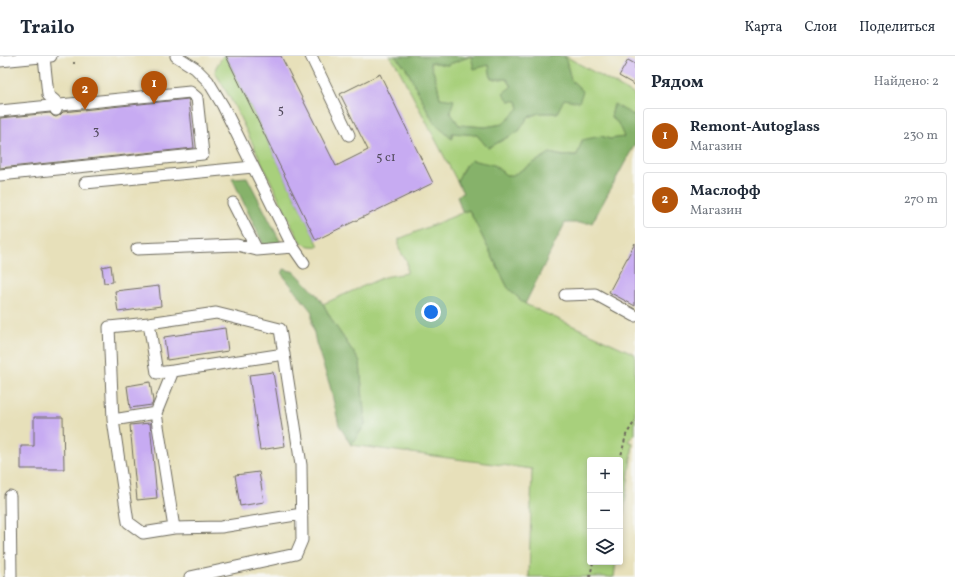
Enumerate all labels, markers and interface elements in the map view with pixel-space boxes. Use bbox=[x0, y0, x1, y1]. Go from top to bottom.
text: Trailo bbox=[20, 15, 75, 41]
text: Карта bbox=[744, 18, 782, 37]
text: Слои bbox=[804, 18, 837, 37]
text: Поделиться bbox=[859, 18, 935, 37]
pin: 1 bbox=[141, 71, 167, 104]
text: Рядом bbox=[651, 71, 704, 94]
text: Найдено: 2 bbox=[874, 73, 939, 91]
pin: 2 bbox=[72, 77, 98, 110]
house number: 5 bbox=[278, 102, 284, 120]
text: Remont-Autoglass bbox=[690, 117, 820, 138]
house number: 3 bbox=[93, 123, 100, 141]
text: 1 bbox=[662, 127, 668, 145]
text: 230 m bbox=[903, 127, 938, 145]
text: Магазин bbox=[690, 138, 742, 156]
house number: 5 с1 bbox=[376, 149, 396, 167]
text: Маслофф bbox=[690, 181, 761, 202]
text: 2 bbox=[662, 191, 668, 209]
text: 270 m bbox=[904, 191, 938, 209]
text: Магазин bbox=[690, 202, 742, 220]
your location bbox=[421, 302, 441, 322]
map controls bbox=[587, 457, 623, 565]
button: + bbox=[587, 457, 623, 493]
button: − bbox=[587, 493, 623, 529]
button: layers bbox=[587, 529, 623, 565]

